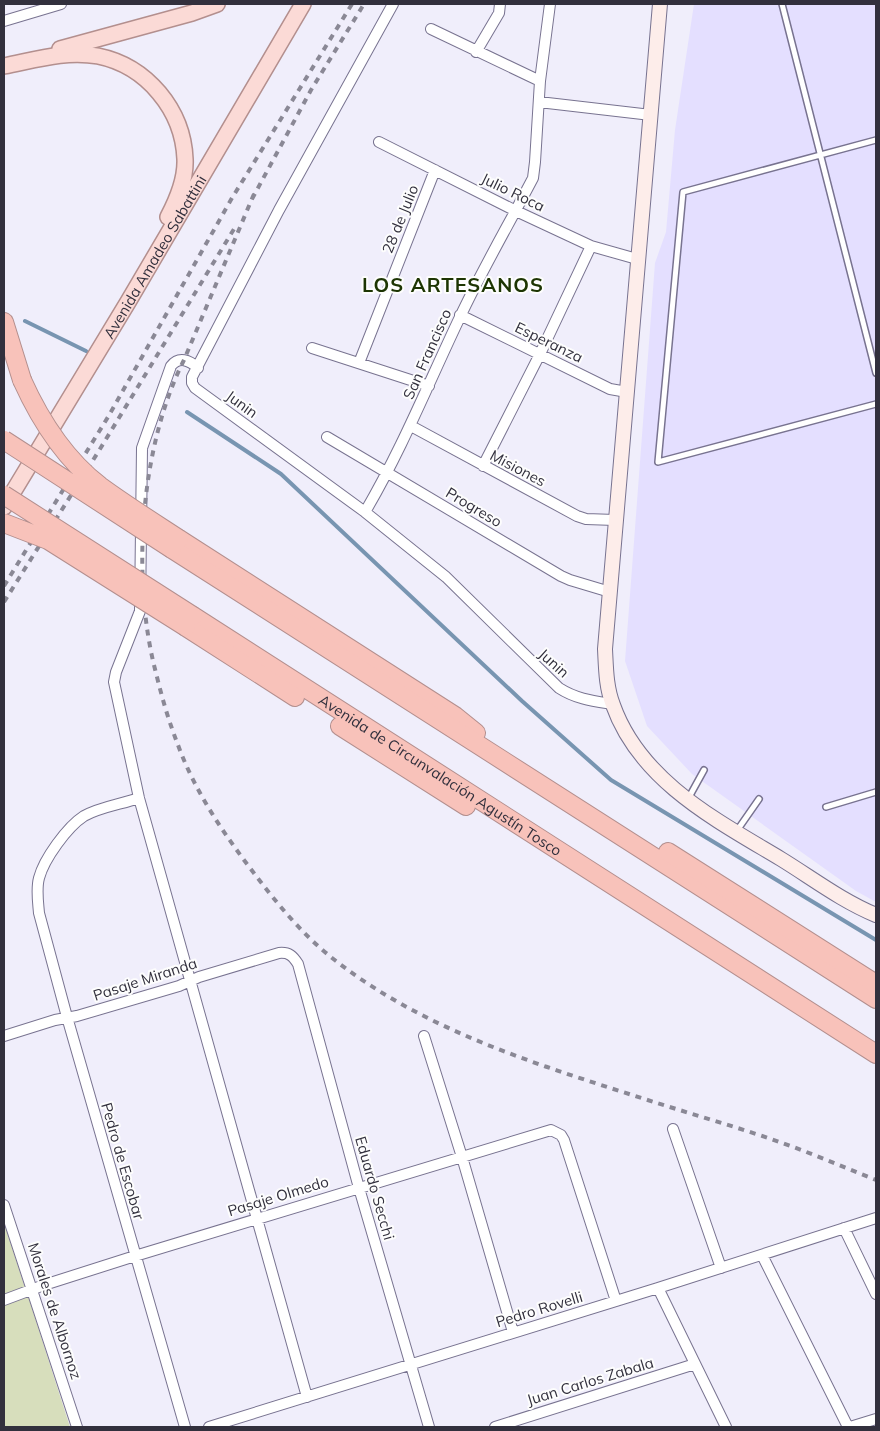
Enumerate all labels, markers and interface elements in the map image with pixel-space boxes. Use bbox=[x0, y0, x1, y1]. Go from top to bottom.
street label: Julio Roca bbox=[478, 168, 548, 216]
street label: Avenida Amadeo Sabattini bbox=[99, 172, 210, 342]
street label: 28 de Julio bbox=[378, 182, 422, 256]
district label: LOS ARTESANOS bbox=[362, 272, 544, 297]
street label: San Francisco bbox=[399, 306, 455, 402]
street label: Esperanza bbox=[512, 317, 586, 367]
street label: Junin bbox=[222, 386, 262, 422]
street label: Misiones bbox=[487, 445, 549, 491]
street label: Progreso bbox=[442, 483, 506, 531]
street label: Junin bbox=[535, 644, 573, 682]
street label: Avenida de Circunvalación Agustín Tosco bbox=[315, 690, 566, 860]
street label: Pasaje Miranda bbox=[91, 953, 199, 1005]
street label: Pedro de Escobar bbox=[97, 1100, 149, 1222]
street label: Eduardo Secchi bbox=[351, 1134, 399, 1242]
street label: Pasaje Olmedo bbox=[225, 1172, 331, 1220]
street label: Morales de Albornoz bbox=[24, 1240, 86, 1382]
street label: Pedro Rovelli bbox=[493, 1287, 585, 1331]
street label: Juan Carlos Zabala bbox=[524, 1353, 656, 1409]

